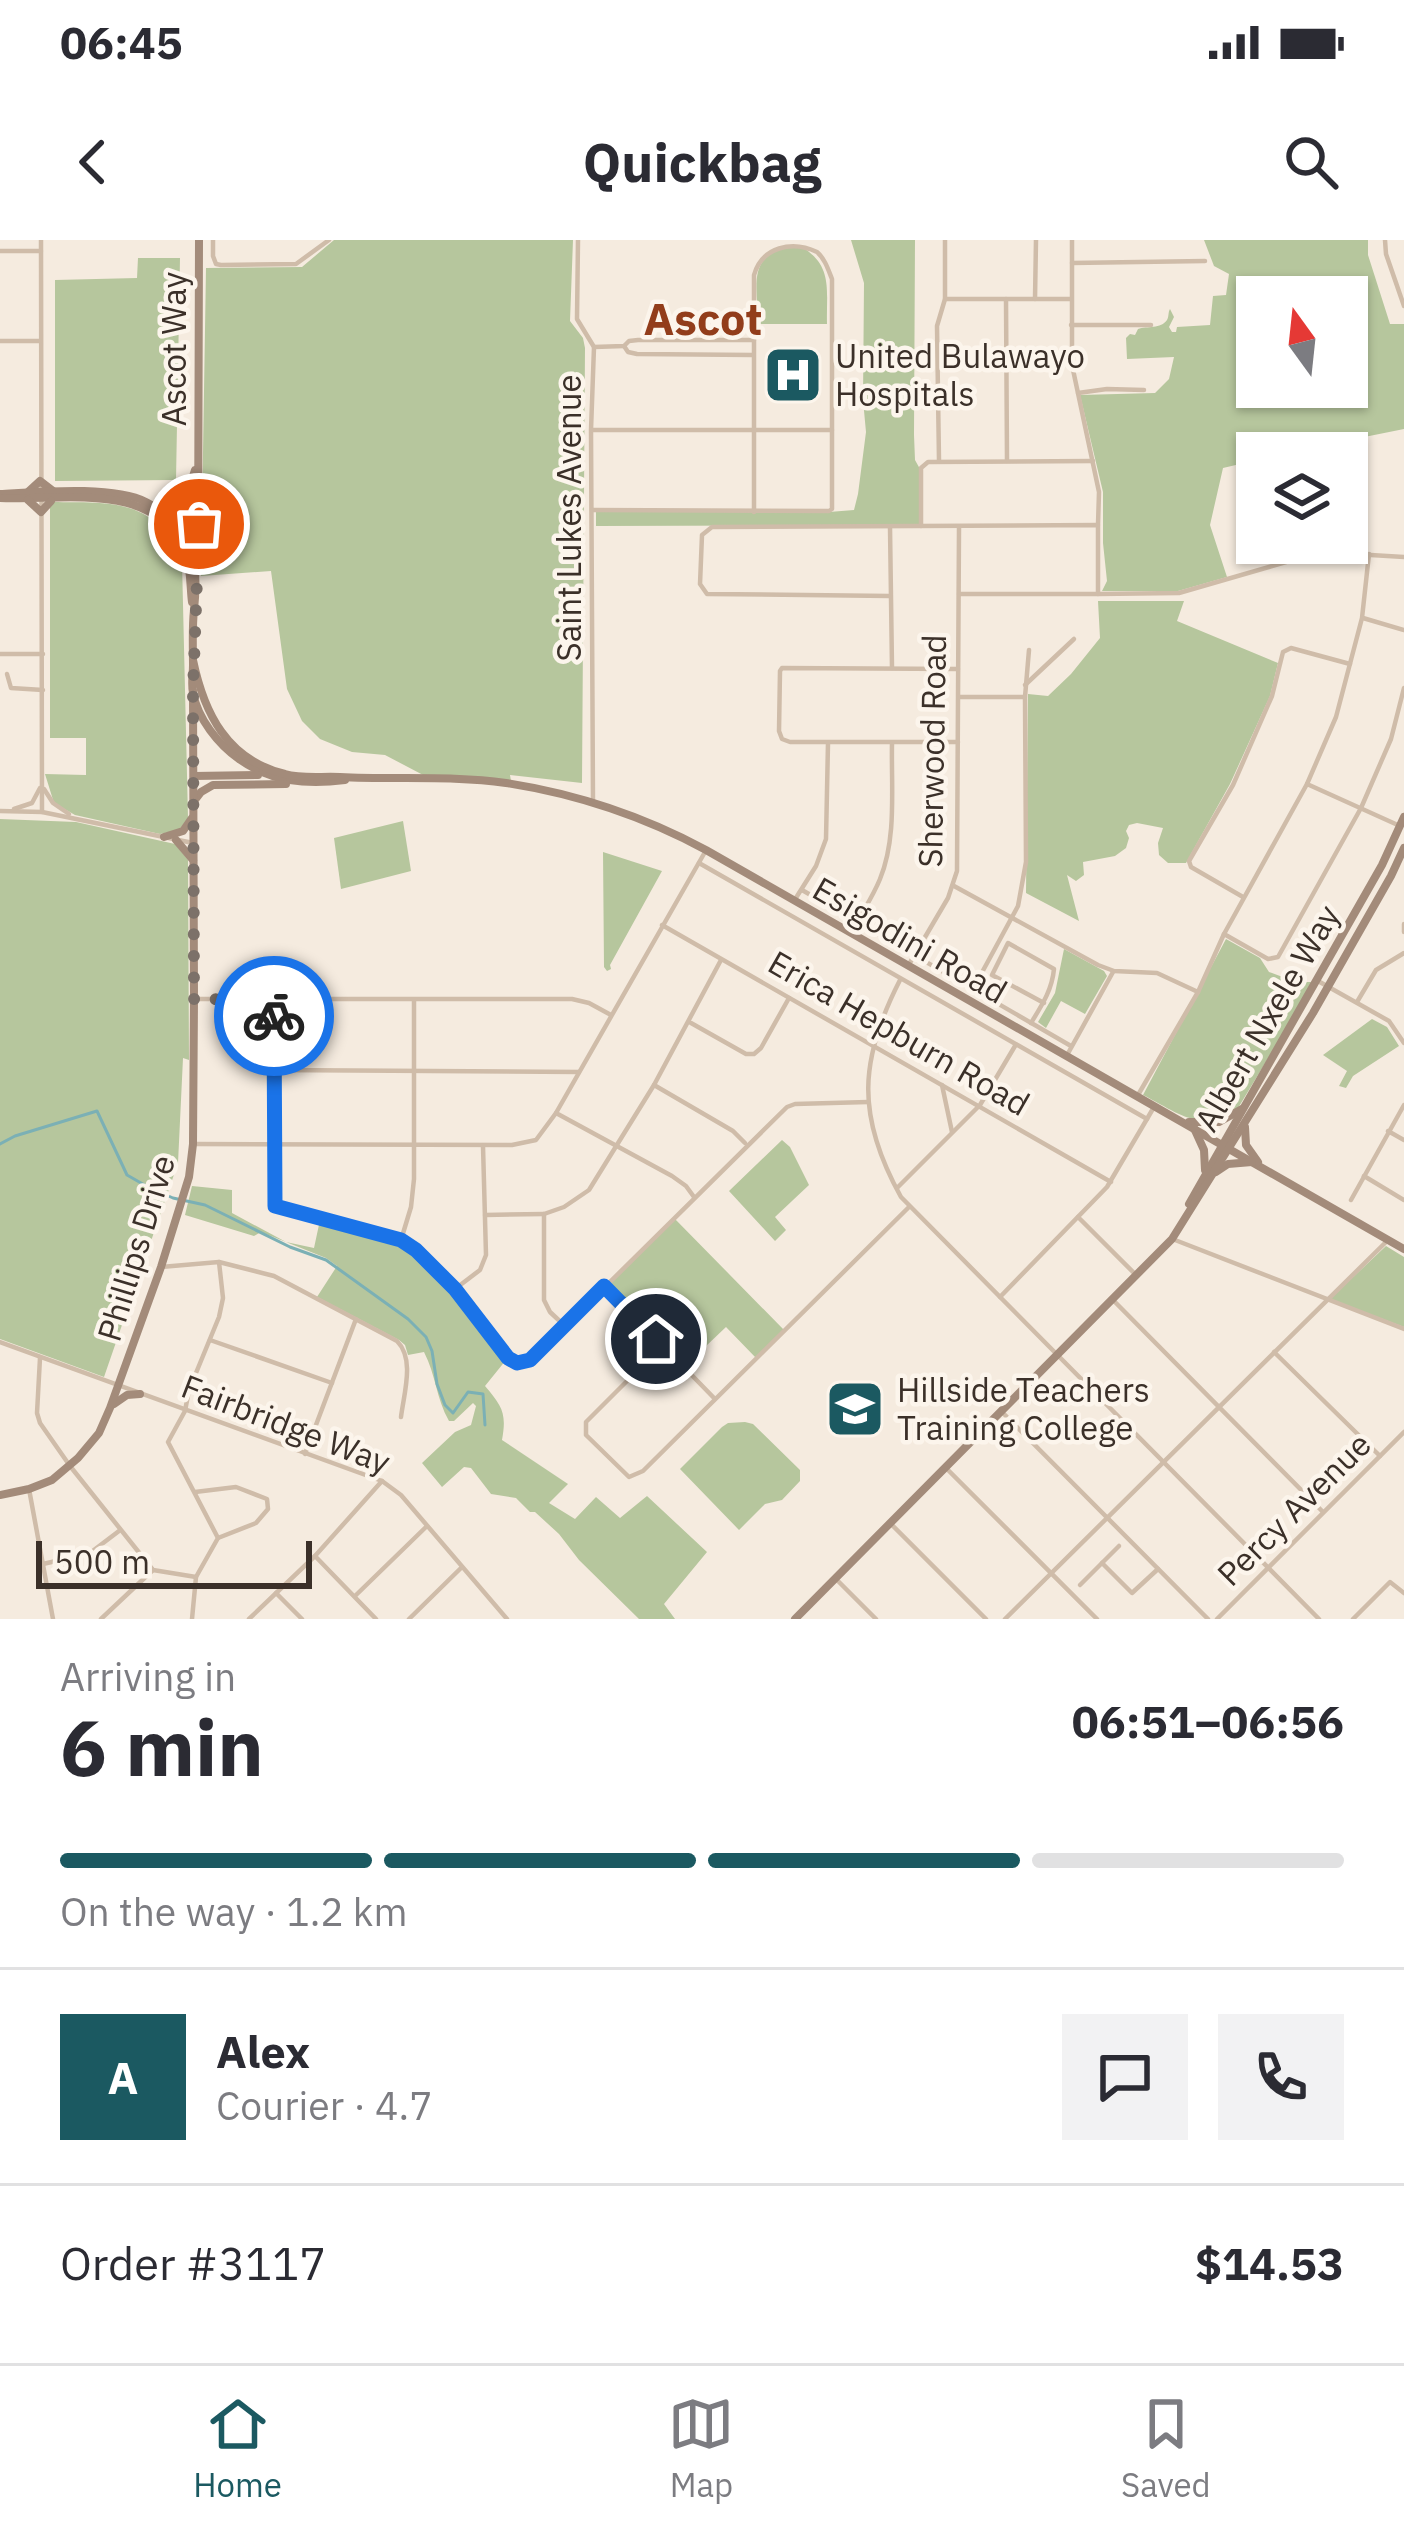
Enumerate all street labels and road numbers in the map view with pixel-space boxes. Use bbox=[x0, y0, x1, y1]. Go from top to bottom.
street label: Ascot Way bbox=[152, 272, 195, 426]
street label: Saint Lukes Avenue bbox=[547, 374, 590, 662]
street label: Sherwood Road bbox=[908, 634, 955, 868]
street label: Esigodini Road bbox=[805, 867, 1015, 1013]
street label: Albert Nxele Way bbox=[1184, 897, 1349, 1139]
street label: Erica Hepburn Road bbox=[761, 940, 1038, 1125]
street label: Phillips Drive bbox=[87, 1149, 184, 1346]
street label: Fairbridge Way bbox=[176, 1364, 397, 1483]
street label: Percy Avenue bbox=[1208, 1423, 1380, 1595]

